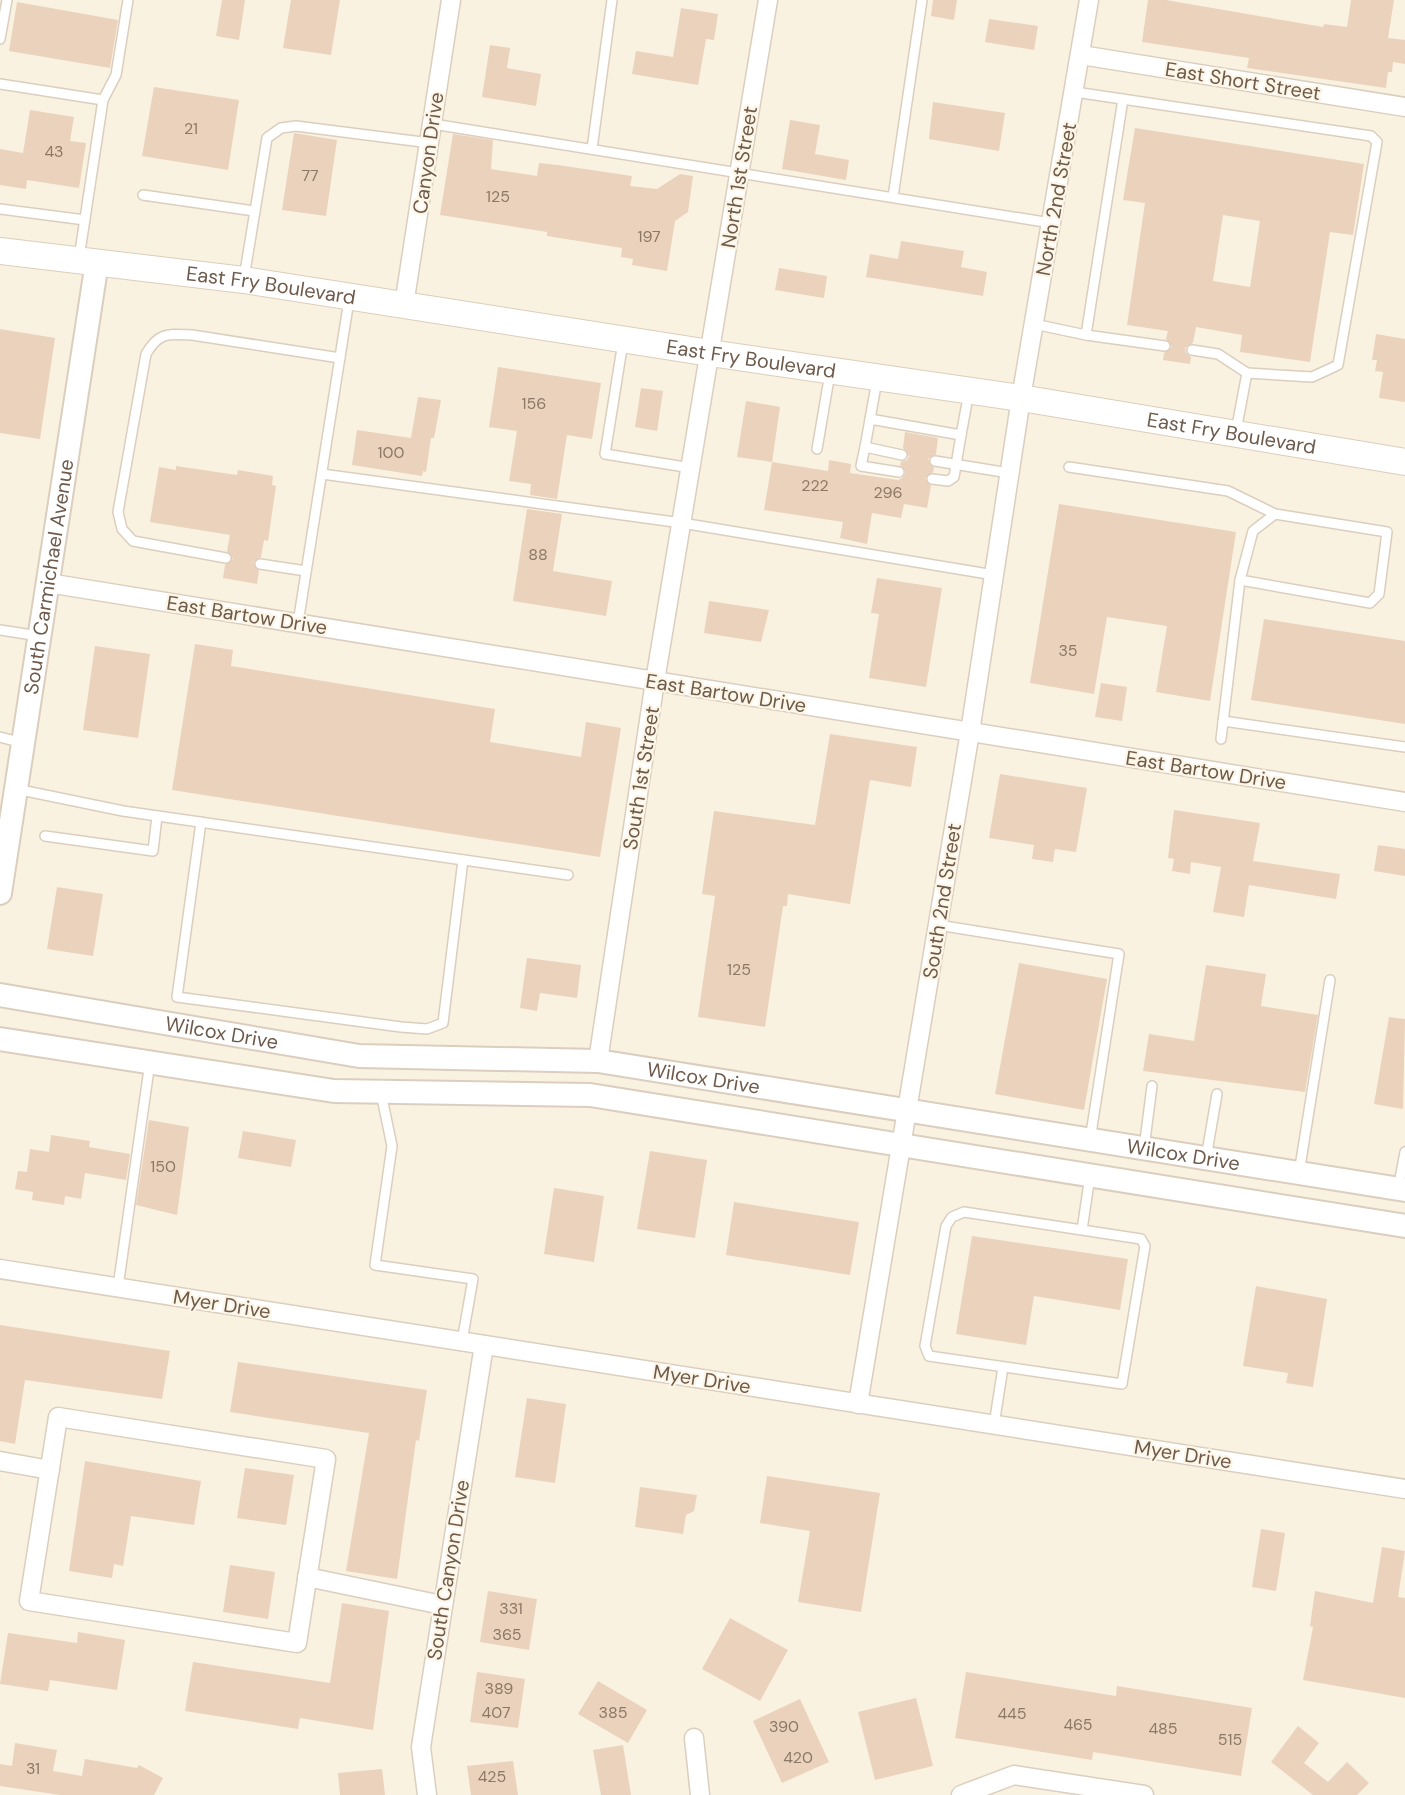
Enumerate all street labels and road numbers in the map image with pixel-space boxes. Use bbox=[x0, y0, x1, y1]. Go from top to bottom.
street label: East Short Street bbox=[1163, 56, 1323, 106]
street label: Canyon Drive bbox=[407, 90, 449, 216]
street label: North 1st Street bbox=[715, 104, 763, 250]
street label: North 2nd Street bbox=[1030, 120, 1082, 278]
street label: East Fry Boulevard bbox=[185, 260, 357, 310]
street label: East Fry Boulevard bbox=[665, 333, 838, 384]
street label: East Fry Boulevard bbox=[1145, 406, 1318, 460]
street label: South Carmichael Avenue bbox=[18, 457, 80, 696]
street label: East Bartow Drive bbox=[165, 589, 329, 641]
street label: East Bartow Drive bbox=[644, 667, 808, 719]
street label: South 1st Street bbox=[617, 704, 665, 852]
street label: East Bartow Drive bbox=[1124, 744, 1288, 796]
street label: South 2nd Street bbox=[917, 821, 967, 981]
street label: Wilcox Drive bbox=[163, 1010, 280, 1055]
street label: Wilcox Drive bbox=[645, 1056, 762, 1100]
street label: Wilcox Drive bbox=[1125, 1133, 1242, 1176]
street label: Myer Drive bbox=[171, 1283, 273, 1325]
street label: Myer Drive bbox=[651, 1358, 753, 1400]
street label: Myer Drive bbox=[1132, 1433, 1234, 1475]
street label: South Canyon Drive bbox=[421, 1478, 475, 1662]

